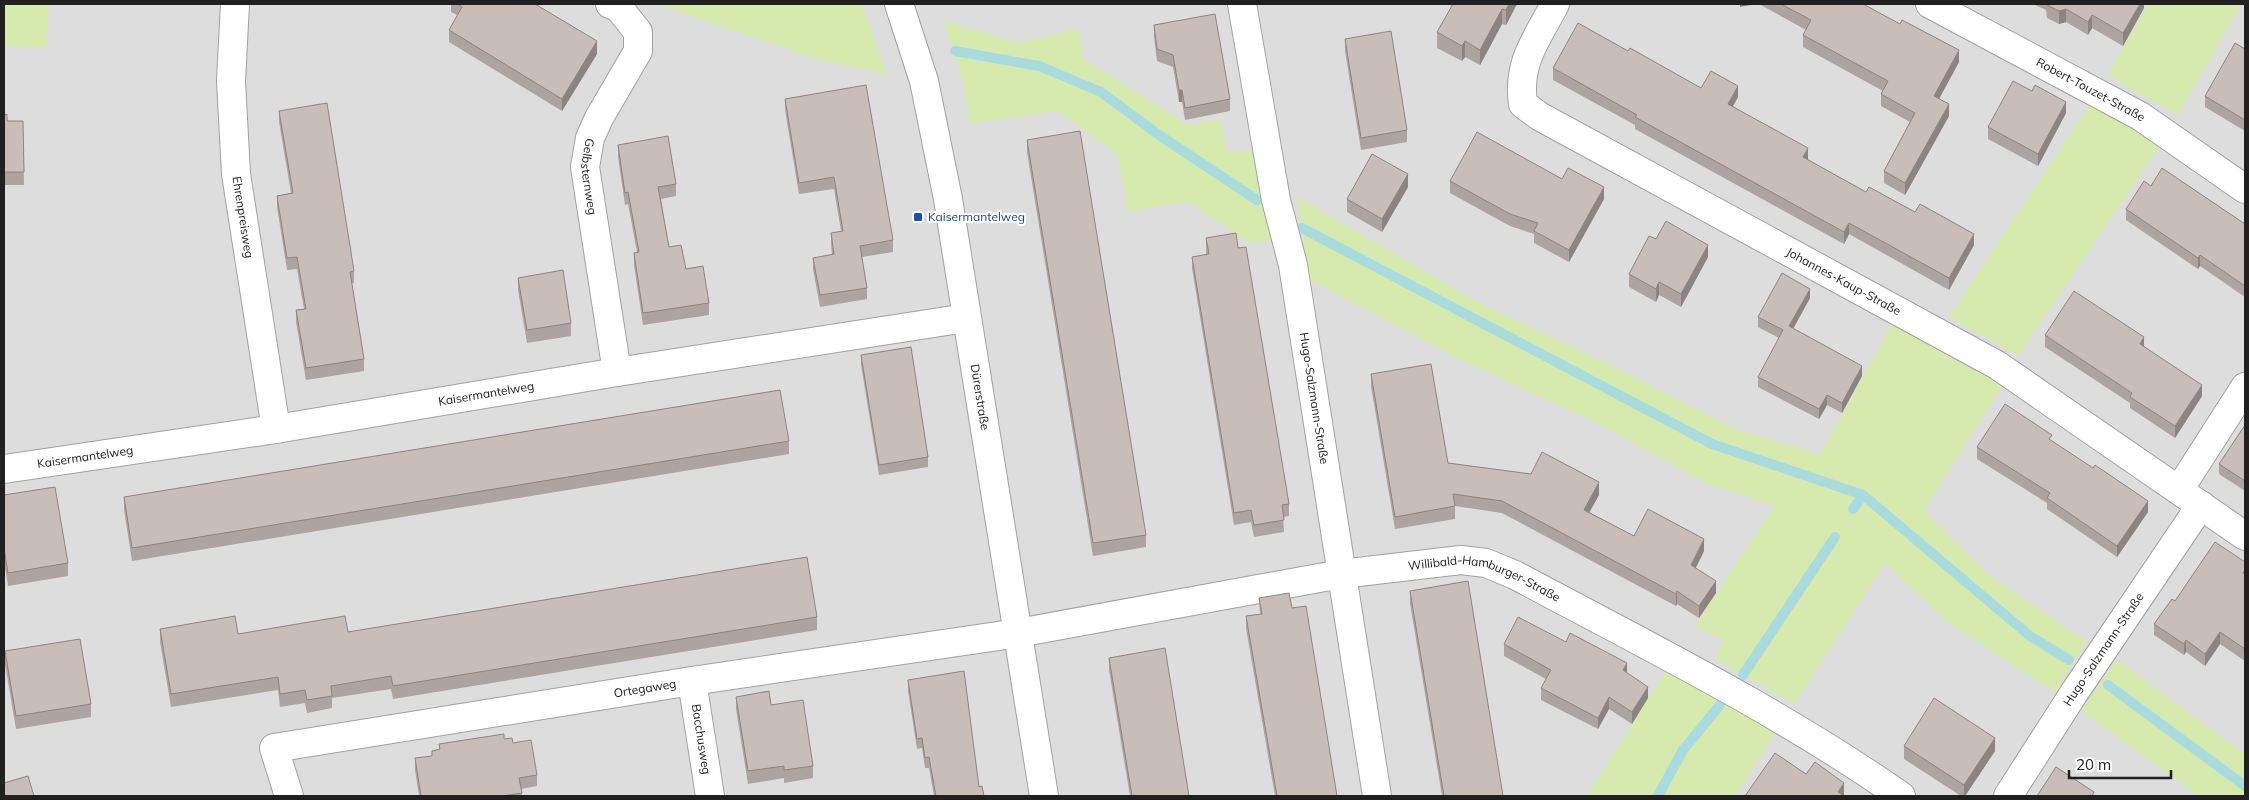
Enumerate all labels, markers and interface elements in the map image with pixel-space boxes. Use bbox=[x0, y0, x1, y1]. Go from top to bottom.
street label: Robert-Touzet-Straße bbox=[2034, 54, 2148, 124]
street label: Gelbsternweg bbox=[578, 137, 600, 216]
street label: Ehrenpreisweg bbox=[229, 175, 257, 259]
place label: Kaisermantelweg bbox=[928, 209, 1025, 224]
marker: Kaisermantelweg bbox=[912, 211, 924, 223]
street label: Johannes-Kaup-Straße bbox=[1784, 244, 1904, 318]
street label: Hugo-Salzmann-Straße bbox=[1297, 331, 1332, 465]
street label: Dürerstraße bbox=[968, 363, 993, 431]
street label: Kaisermantelweg bbox=[437, 378, 535, 409]
street label: Kaisermantelweg bbox=[36, 442, 134, 471]
street label: Willibald-Hamburger-Straße bbox=[1407, 552, 1563, 605]
street label: Hugo-Salzmann-Straße bbox=[2060, 590, 2147, 709]
street label: Ortegaweg bbox=[613, 676, 677, 700]
street label: Bacchusweg bbox=[689, 703, 715, 775]
scale bar bbox=[2069, 748, 2172, 780]
text: 20 m bbox=[2076, 755, 2111, 774]

